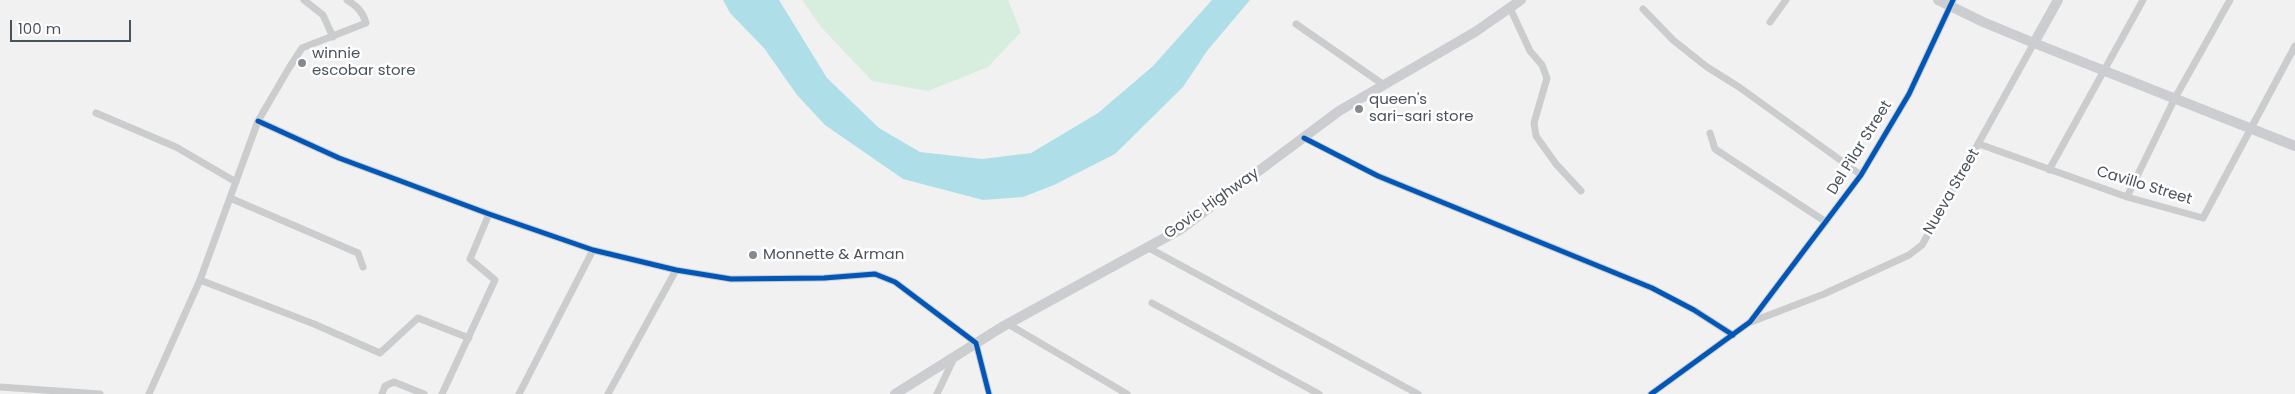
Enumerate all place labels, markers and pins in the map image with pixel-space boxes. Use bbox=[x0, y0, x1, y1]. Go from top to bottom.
place label: winnie escobar store bbox=[312, 45, 415, 80]
marker: winnie escobar store bbox=[296, 57, 308, 69]
place label: queen's sari-sari store bbox=[1369, 91, 1474, 126]
marker: queen's sari-sari store bbox=[1353, 103, 1365, 115]
place label: Monnette & Arman bbox=[763, 246, 904, 264]
marker: Monnette & Arman bbox=[747, 249, 759, 261]

